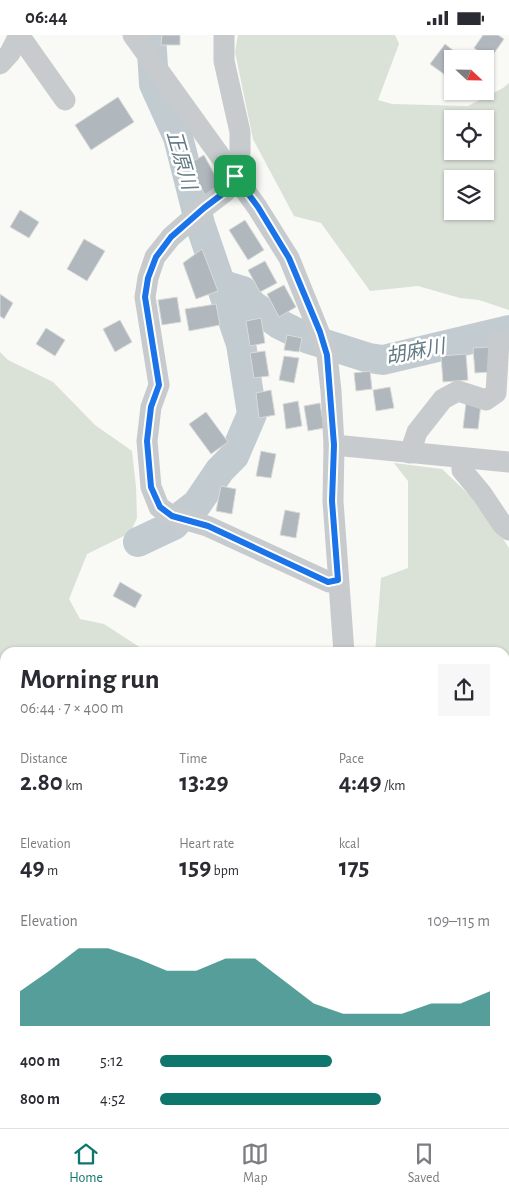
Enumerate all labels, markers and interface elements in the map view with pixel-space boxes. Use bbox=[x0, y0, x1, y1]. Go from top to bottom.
text: 06:44 bbox=[25, 8, 68, 27]
north arrow bbox=[444, 50, 494, 100]
map controls bbox=[444, 50, 494, 220]
button: locate bbox=[444, 110, 494, 160]
water label: 正原川 bbox=[163, 129, 199, 194]
pin bbox=[214, 155, 256, 197]
icon: arrive bbox=[221, 162, 249, 190]
button: layers bbox=[444, 170, 494, 220]
water label: 胡麻川 bbox=[384, 335, 449, 368]
button: share bbox=[438, 664, 490, 716]
text: Morning run bbox=[20, 666, 160, 694]
text: 06:44 · 7 × 400 m bbox=[20, 700, 124, 716]
text: Distance bbox=[20, 752, 67, 766]
text: Time bbox=[179, 752, 207, 766]
text: Pace bbox=[339, 752, 364, 766]
text: 2.80 bbox=[20, 770, 63, 795]
text: 13:29 bbox=[179, 770, 229, 795]
text: 4:49 bbox=[339, 770, 382, 795]
text: km bbox=[63, 779, 83, 793]
text: /km bbox=[382, 779, 406, 793]
text: Elevation bbox=[20, 837, 71, 851]
text: Heart rate bbox=[179, 837, 234, 851]
text: kcal bbox=[339, 837, 360, 851]
text: 49 bbox=[20, 855, 45, 880]
text: 159 bbox=[179, 855, 211, 880]
text: 175 bbox=[339, 855, 369, 880]
text: m bbox=[45, 864, 58, 878]
text: bpm bbox=[211, 864, 239, 878]
text: Elevation bbox=[20, 913, 78, 929]
text: 109–115 m bbox=[428, 913, 490, 929]
text: 400 m bbox=[20, 1053, 60, 1069]
text: 5:12 bbox=[100, 1053, 123, 1069]
text: 800 m bbox=[20, 1091, 60, 1107]
text: 4:52 bbox=[100, 1091, 125, 1107]
tab: Home bbox=[69, 1140, 103, 1187]
tab: Map bbox=[241, 1140, 269, 1187]
tab: Saved bbox=[408, 1140, 440, 1187]

